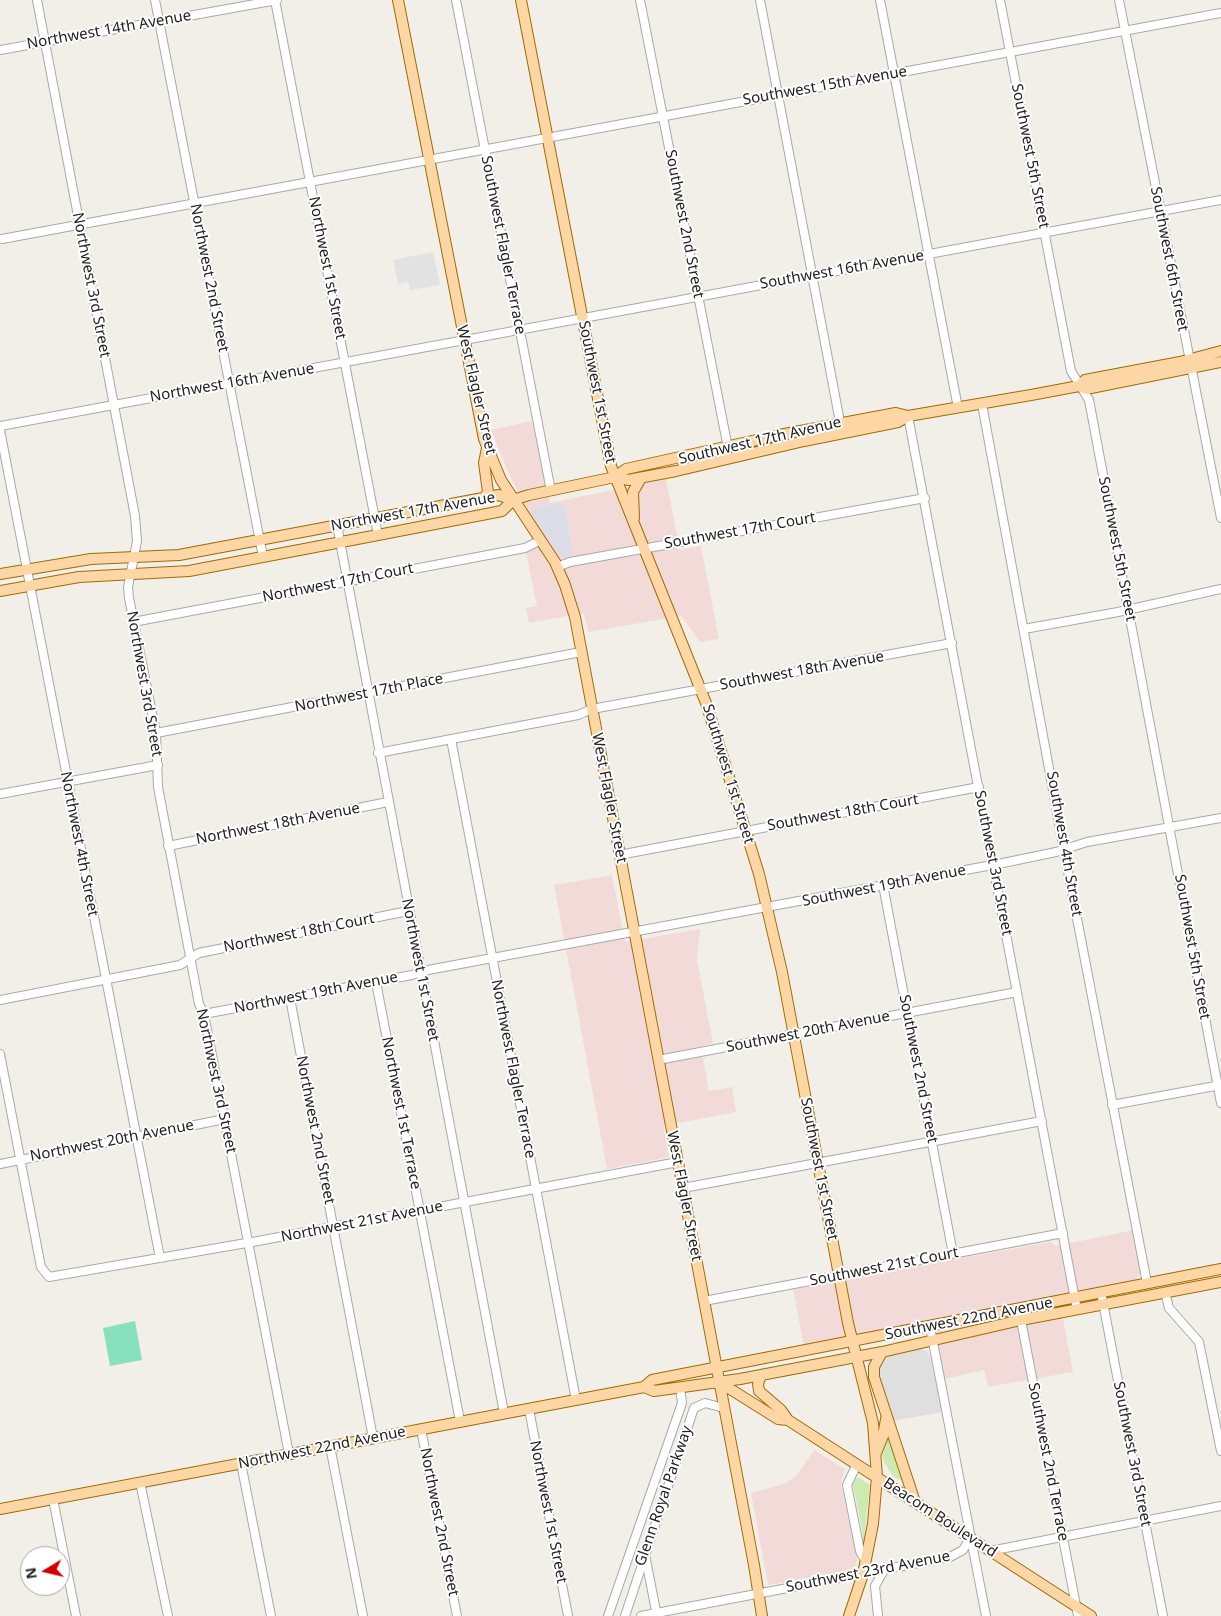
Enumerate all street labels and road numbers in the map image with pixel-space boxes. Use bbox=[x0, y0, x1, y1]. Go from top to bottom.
street label: Northwest 14th Avenue bbox=[25, 7, 193, 53]
street label: Southwest 15th Avenue bbox=[741, 63, 909, 109]
street label: Southwest 5th Street bbox=[1007, 82, 1053, 230]
street label: Southwest 2nd Street bbox=[661, 148, 707, 300]
street label: Southwest Flagler Terrace bbox=[477, 154, 529, 336]
street label: Southwest 6th Street bbox=[1146, 185, 1192, 333]
street label: Northwest 1st Street bbox=[304, 195, 350, 341]
street label: Northwest 2nd Street bbox=[186, 202, 232, 354]
street label: Northwest 3rd Street bbox=[68, 211, 114, 359]
street label: Southwest 16th Avenue bbox=[758, 247, 926, 293]
street label: Southwest 1st Street bbox=[574, 319, 620, 465]
street label: West Flagler Street bbox=[452, 324, 500, 456]
street label: Northwest 16th Avenue bbox=[148, 360, 316, 406]
street label: Southwest 17th Avenue bbox=[677, 414, 843, 468]
street label: Southwest 5th Street bbox=[1094, 475, 1140, 623]
street label: Northwest 17th Avenue bbox=[329, 489, 497, 535]
street label: Southwest 17th Court bbox=[663, 509, 817, 553]
street label: Northwest 17th Court bbox=[261, 560, 415, 606]
street label: Northwest 3rd Street bbox=[122, 610, 166, 758]
street label: Southwest 18th Avenue bbox=[718, 648, 886, 694]
street label: Northwest 17th Place bbox=[293, 670, 445, 716]
street label: Southwest 1st Street bbox=[698, 702, 758, 846]
street label: West Flagler Street bbox=[588, 731, 630, 865]
street label: Northwest 4th Street bbox=[56, 770, 102, 918]
street label: Southwest 4th Street bbox=[1042, 770, 1086, 918]
street label: Southwest 3rd Street bbox=[970, 789, 1016, 937]
street label: Southwest 18th Court bbox=[766, 791, 920, 835]
street label: Northwest 18th Avenue bbox=[195, 799, 361, 849]
street label: Southwest 19th Avenue bbox=[801, 861, 967, 911]
street label: Southwest 5th Street bbox=[1170, 873, 1214, 1021]
street label: Northwest 1st Street bbox=[397, 897, 443, 1043]
street label: Northwest 18th Court bbox=[222, 910, 376, 956]
street label: Northwest 19th Avenue bbox=[233, 968, 399, 1018]
street label: Northwest Flagler Terrace bbox=[487, 978, 539, 1160]
street label: Southwest 2nd Street bbox=[895, 993, 941, 1145]
street label: Northwest 3rd Street bbox=[192, 1007, 240, 1155]
street label: Southwest 20th Avenue bbox=[725, 1007, 891, 1057]
street label: Northwest 1st Terrace bbox=[377, 1035, 425, 1191]
street label: Northwest 2nd Street bbox=[292, 1054, 338, 1206]
street label: Southwest 1st Street bbox=[796, 1096, 842, 1242]
street label: Northwest 20th Avenue bbox=[29, 1116, 195, 1166]
street label: West Flagler Street bbox=[663, 1129, 705, 1263]
street label: Northwest 21st Avenue bbox=[280, 1197, 444, 1247]
street label: Southwest 21st Court bbox=[808, 1244, 960, 1290]
street label: Southwest 22nd Avenue bbox=[884, 1294, 1054, 1344]
street label: Southwest 3rd Street bbox=[1109, 1380, 1155, 1528]
street label: Southwest 2nd Terrace bbox=[1024, 1381, 1072, 1543]
street label: Northwest 22nd Avenue bbox=[237, 1423, 407, 1473]
street label: Glenn Royal Parkway bbox=[632, 1423, 696, 1569]
street label: Northwest 1st Street bbox=[525, 1439, 571, 1585]
street label: Northwest 2nd Street bbox=[416, 1446, 462, 1598]
street label: Beacom Boulevard bbox=[880, 1474, 1000, 1562]
street label: Southwest 23rd Avenue bbox=[784, 1547, 952, 1597]

